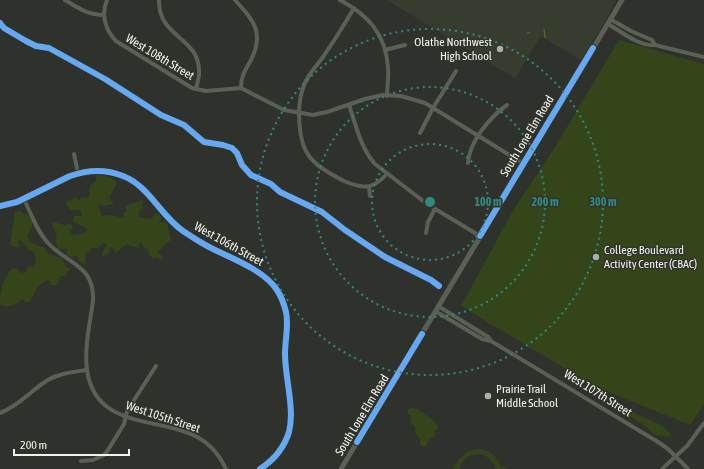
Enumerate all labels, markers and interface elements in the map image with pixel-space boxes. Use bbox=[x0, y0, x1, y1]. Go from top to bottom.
street label: West 108th Street bbox=[123, 31, 197, 83]
place label: Olathe Northwest High School bbox=[414, 35, 493, 63]
marker: Olathe Northwest High School bbox=[495, 44, 505, 54]
street label: South Lone Elm Road bbox=[497, 93, 557, 179]
centre of rings bbox=[423, 195, 437, 209]
text: 100 m bbox=[474, 195, 502, 209]
text: 200 m bbox=[531, 195, 559, 209]
text: 300 m bbox=[589, 195, 617, 209]
street label: West 106th Street bbox=[192, 219, 267, 269]
place label: College Boulevard Activity Center (CBAC) bbox=[604, 243, 697, 271]
marker: College Boulevard Activity Center (CBAC) bbox=[591, 252, 601, 262]
street label: West 107th Street bbox=[562, 367, 635, 420]
street label: South Lone Elm Road bbox=[332, 372, 392, 458]
place label: Prairie Trail Middle School bbox=[496, 382, 559, 410]
marker: Prairie Trail Middle School bbox=[483, 391, 493, 401]
street label: West 105th Street bbox=[124, 398, 202, 436]
scale bar bbox=[14, 431, 129, 457]
text: 200 m bbox=[20, 438, 47, 452]

